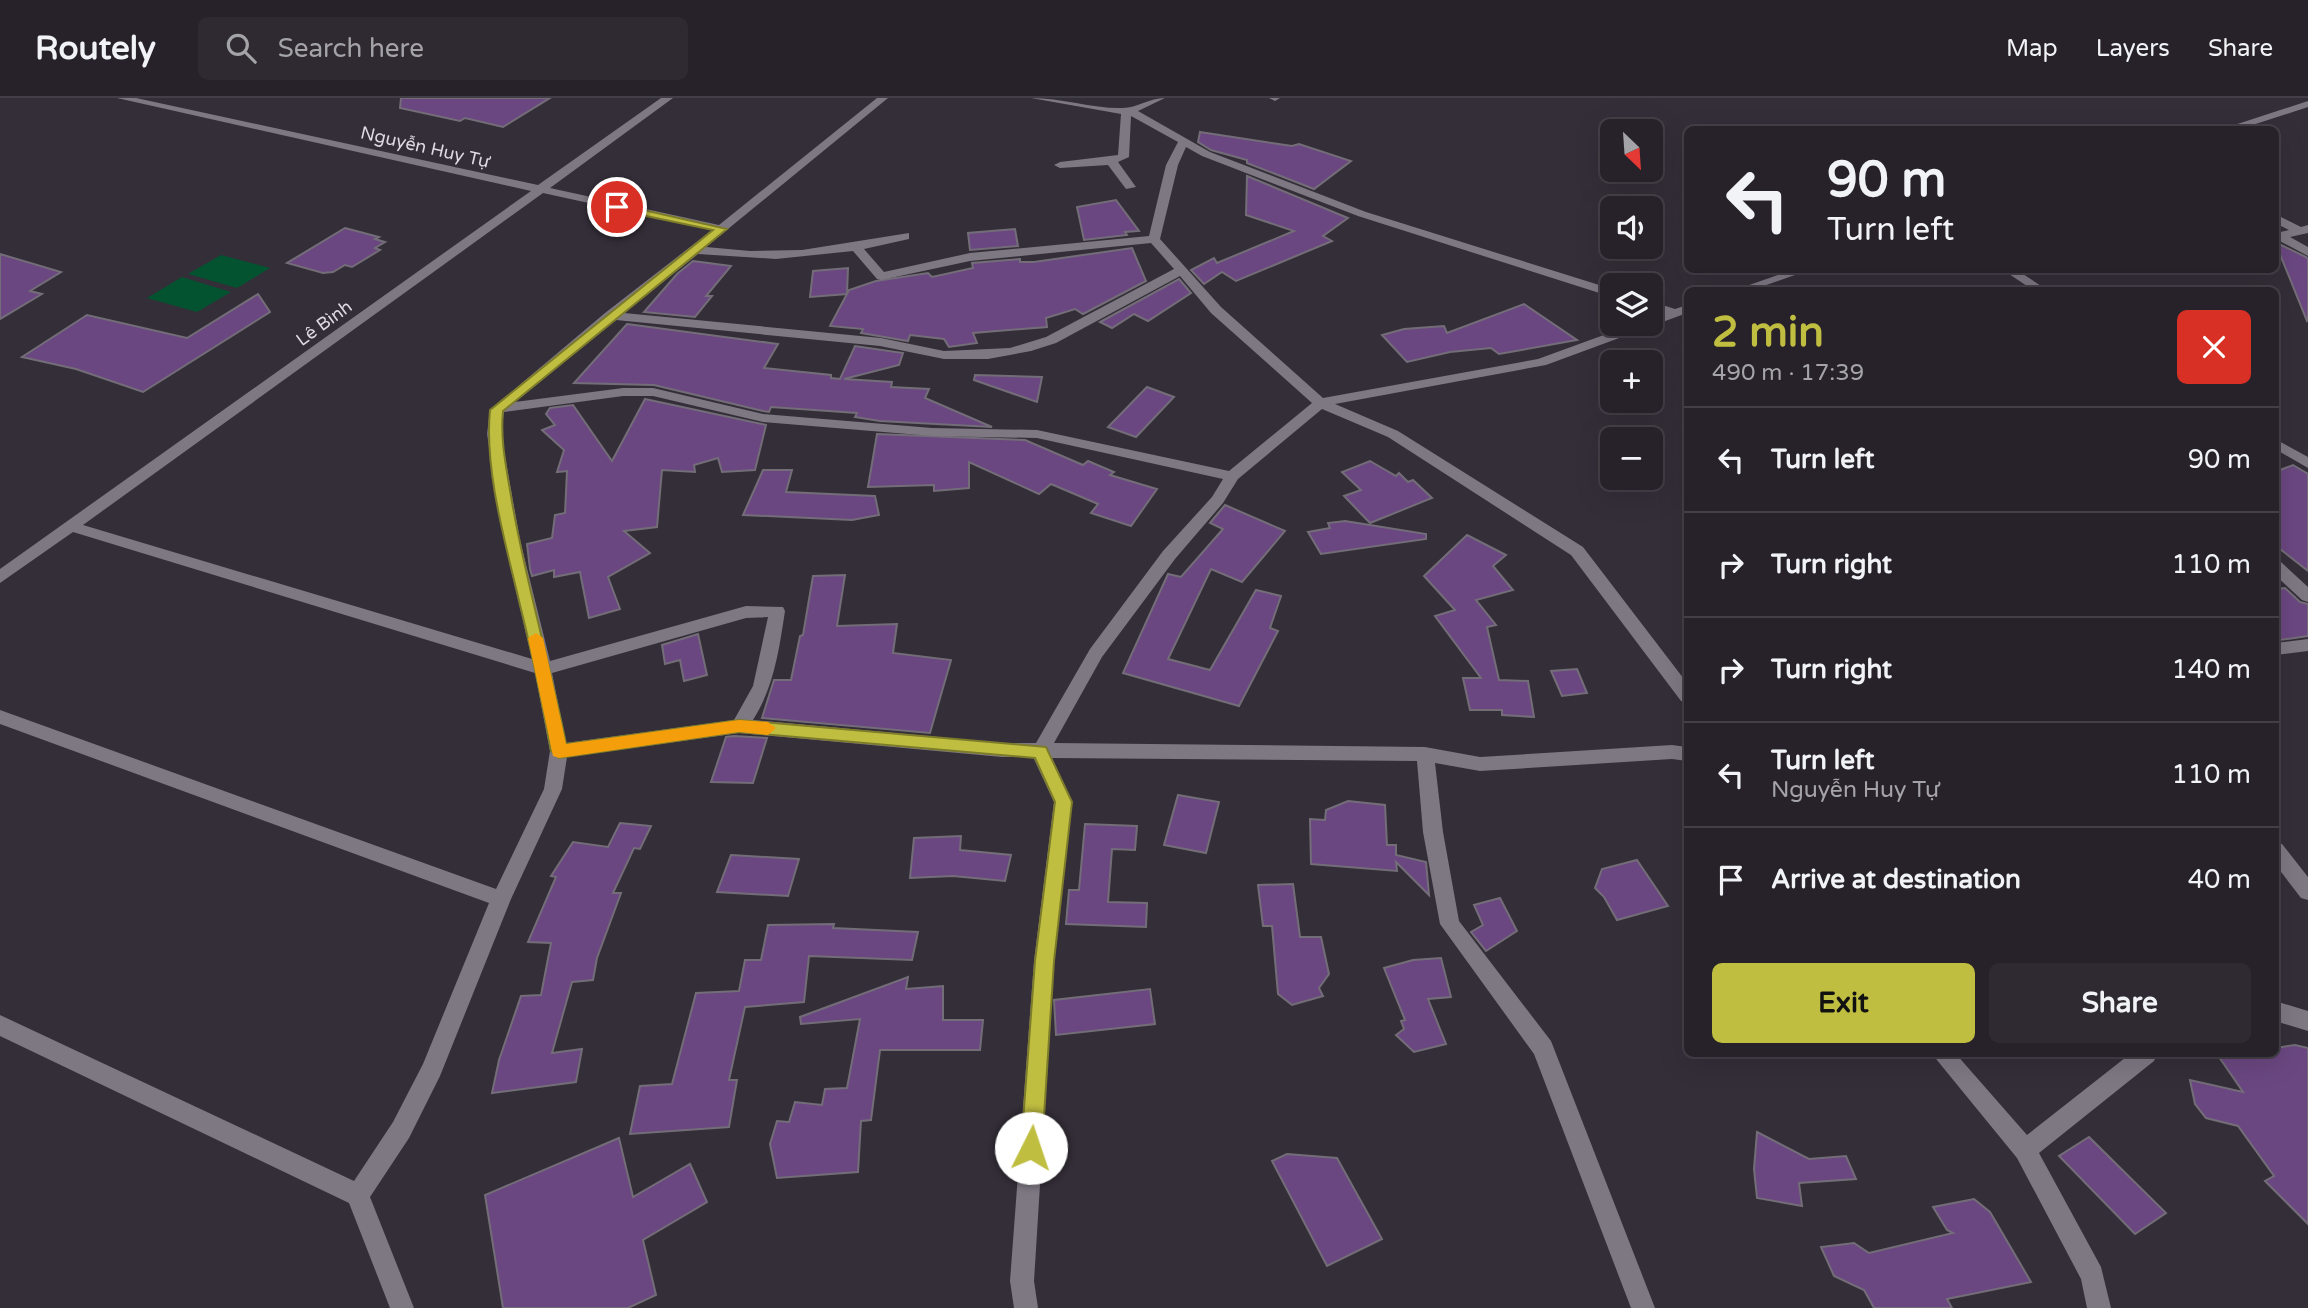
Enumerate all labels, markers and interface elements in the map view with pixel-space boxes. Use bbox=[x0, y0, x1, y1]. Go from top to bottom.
search box bbox=[198, 17, 688, 80]
text: Routely bbox=[35, 29, 156, 68]
icon: search bbox=[222, 29, 260, 67]
text: Search here bbox=[278, 33, 424, 64]
text: Map bbox=[2006, 34, 2058, 63]
text: Layers bbox=[2096, 34, 2170, 63]
text: Share bbox=[2208, 34, 2273, 63]
north arrow bbox=[1600, 119, 1662, 182]
map controls bbox=[1600, 119, 1663, 490]
street label: Nguyễn Huy Tự bbox=[358, 121, 493, 173]
text: 90 m bbox=[1827, 151, 1946, 210]
icon: left bbox=[1712, 154, 1803, 245]
pin bbox=[587, 177, 647, 237]
icon: arrive bbox=[598, 188, 636, 226]
button: sound bbox=[1600, 196, 1663, 259]
text: Turn left bbox=[1827, 211, 1954, 249]
button: layers bbox=[1600, 273, 1663, 336]
street label: Lê Bình bbox=[292, 295, 356, 351]
text: 2 min bbox=[1712, 307, 1824, 358]
button: close bbox=[2177, 310, 2251, 384]
button: + bbox=[1600, 350, 1663, 413]
text: 490 m · 17:39 bbox=[1712, 359, 1864, 387]
button: − bbox=[1600, 427, 1663, 490]
icon: left bbox=[1712, 441, 1750, 479]
text: Turn left bbox=[1771, 444, 1874, 475]
text: 90 m bbox=[2188, 444, 2251, 475]
icon: right bbox=[1712, 546, 1750, 584]
text: Turn right bbox=[1771, 549, 1892, 580]
text: 110 m bbox=[2171, 549, 2251, 580]
icon: right bbox=[1712, 651, 1750, 689]
text: Turn right bbox=[1771, 654, 1892, 685]
text: 140 m bbox=[2171, 654, 2251, 685]
text: Turn left bbox=[1771, 745, 1874, 776]
icon: left bbox=[1712, 756, 1750, 794]
text: 110 m bbox=[2171, 759, 2251, 790]
text: Nguyễn Huy Tự bbox=[1771, 776, 1939, 804]
icon: arrive bbox=[1712, 861, 1750, 899]
text: Arrive at destination bbox=[1771, 864, 2021, 895]
text: 40 m bbox=[2188, 864, 2251, 895]
button: Exit bbox=[1712, 963, 1975, 1043]
button: Share bbox=[1989, 963, 2251, 1043]
position arrow bbox=[994, 1111, 1068, 1185]

